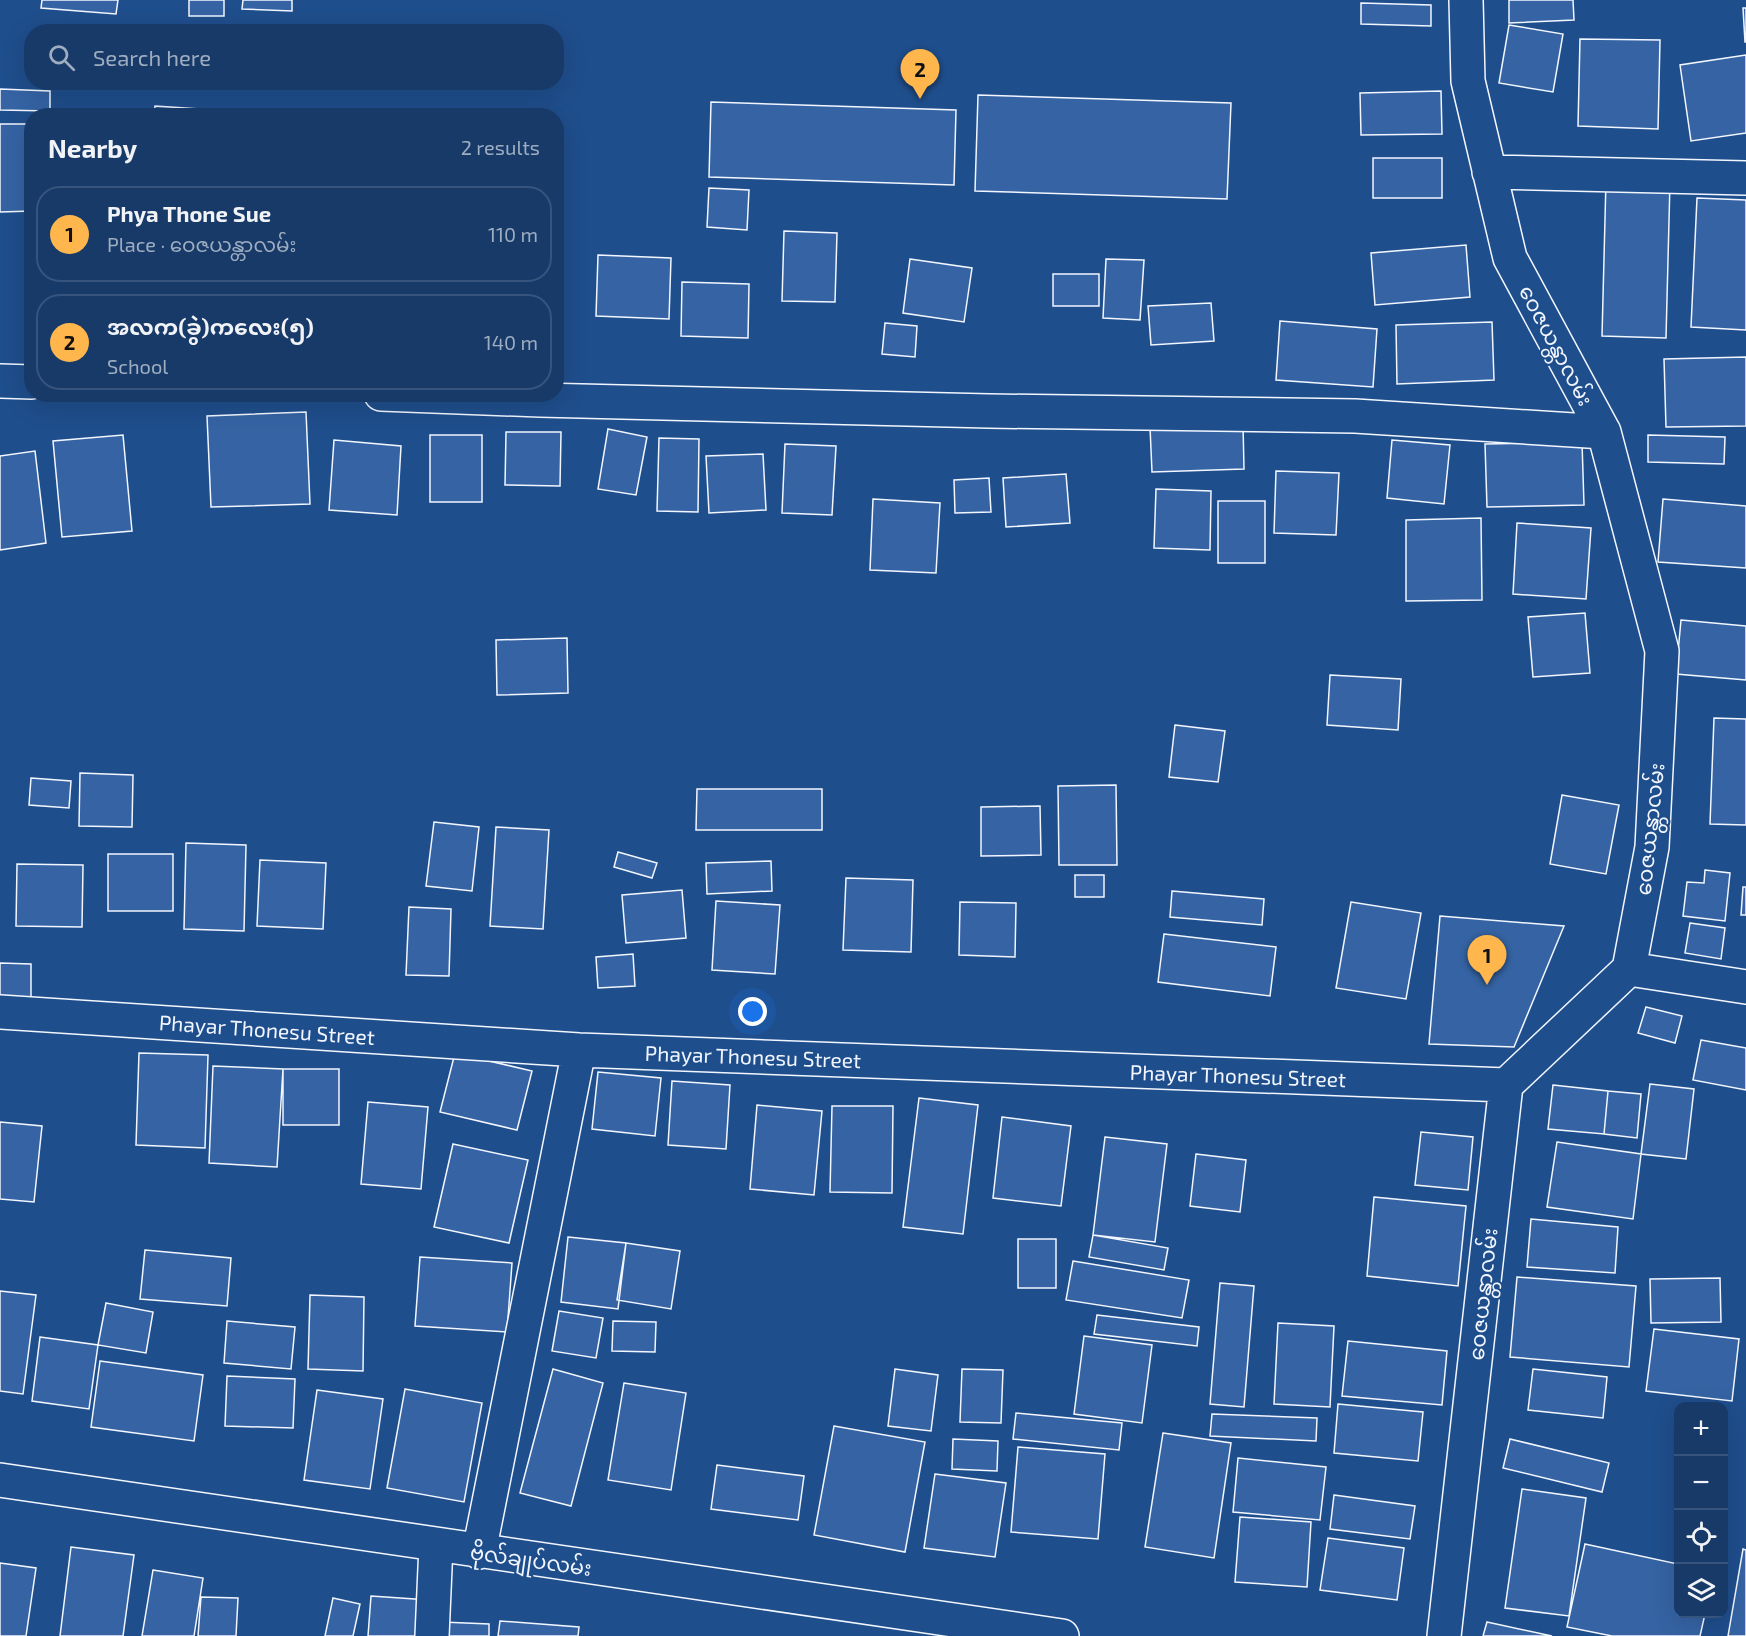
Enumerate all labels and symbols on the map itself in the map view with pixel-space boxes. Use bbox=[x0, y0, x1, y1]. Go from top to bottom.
pin: 2 bbox=[900, 50, 940, 99]
street label: ဝေဇယန္တာလမ်း bbox=[1509, 279, 1601, 412]
street label: ဝေဇယန္တာလမ်း bbox=[1628, 761, 1674, 897]
pin: 1 bbox=[1468, 936, 1506, 985]
your location bbox=[738, 997, 767, 1026]
street label: Phayar Thonesu Street bbox=[158, 1009, 376, 1049]
street label: Phayar Thonesu Street bbox=[644, 1040, 862, 1072]
street label: Phayar Thonesu Street bbox=[1129, 1059, 1347, 1091]
street label: ဝေဇယန္တာလမ်း bbox=[1461, 1226, 1507, 1362]
street label: ဗိုလ်ချုပ်လမ်း bbox=[468, 1536, 594, 1587]

